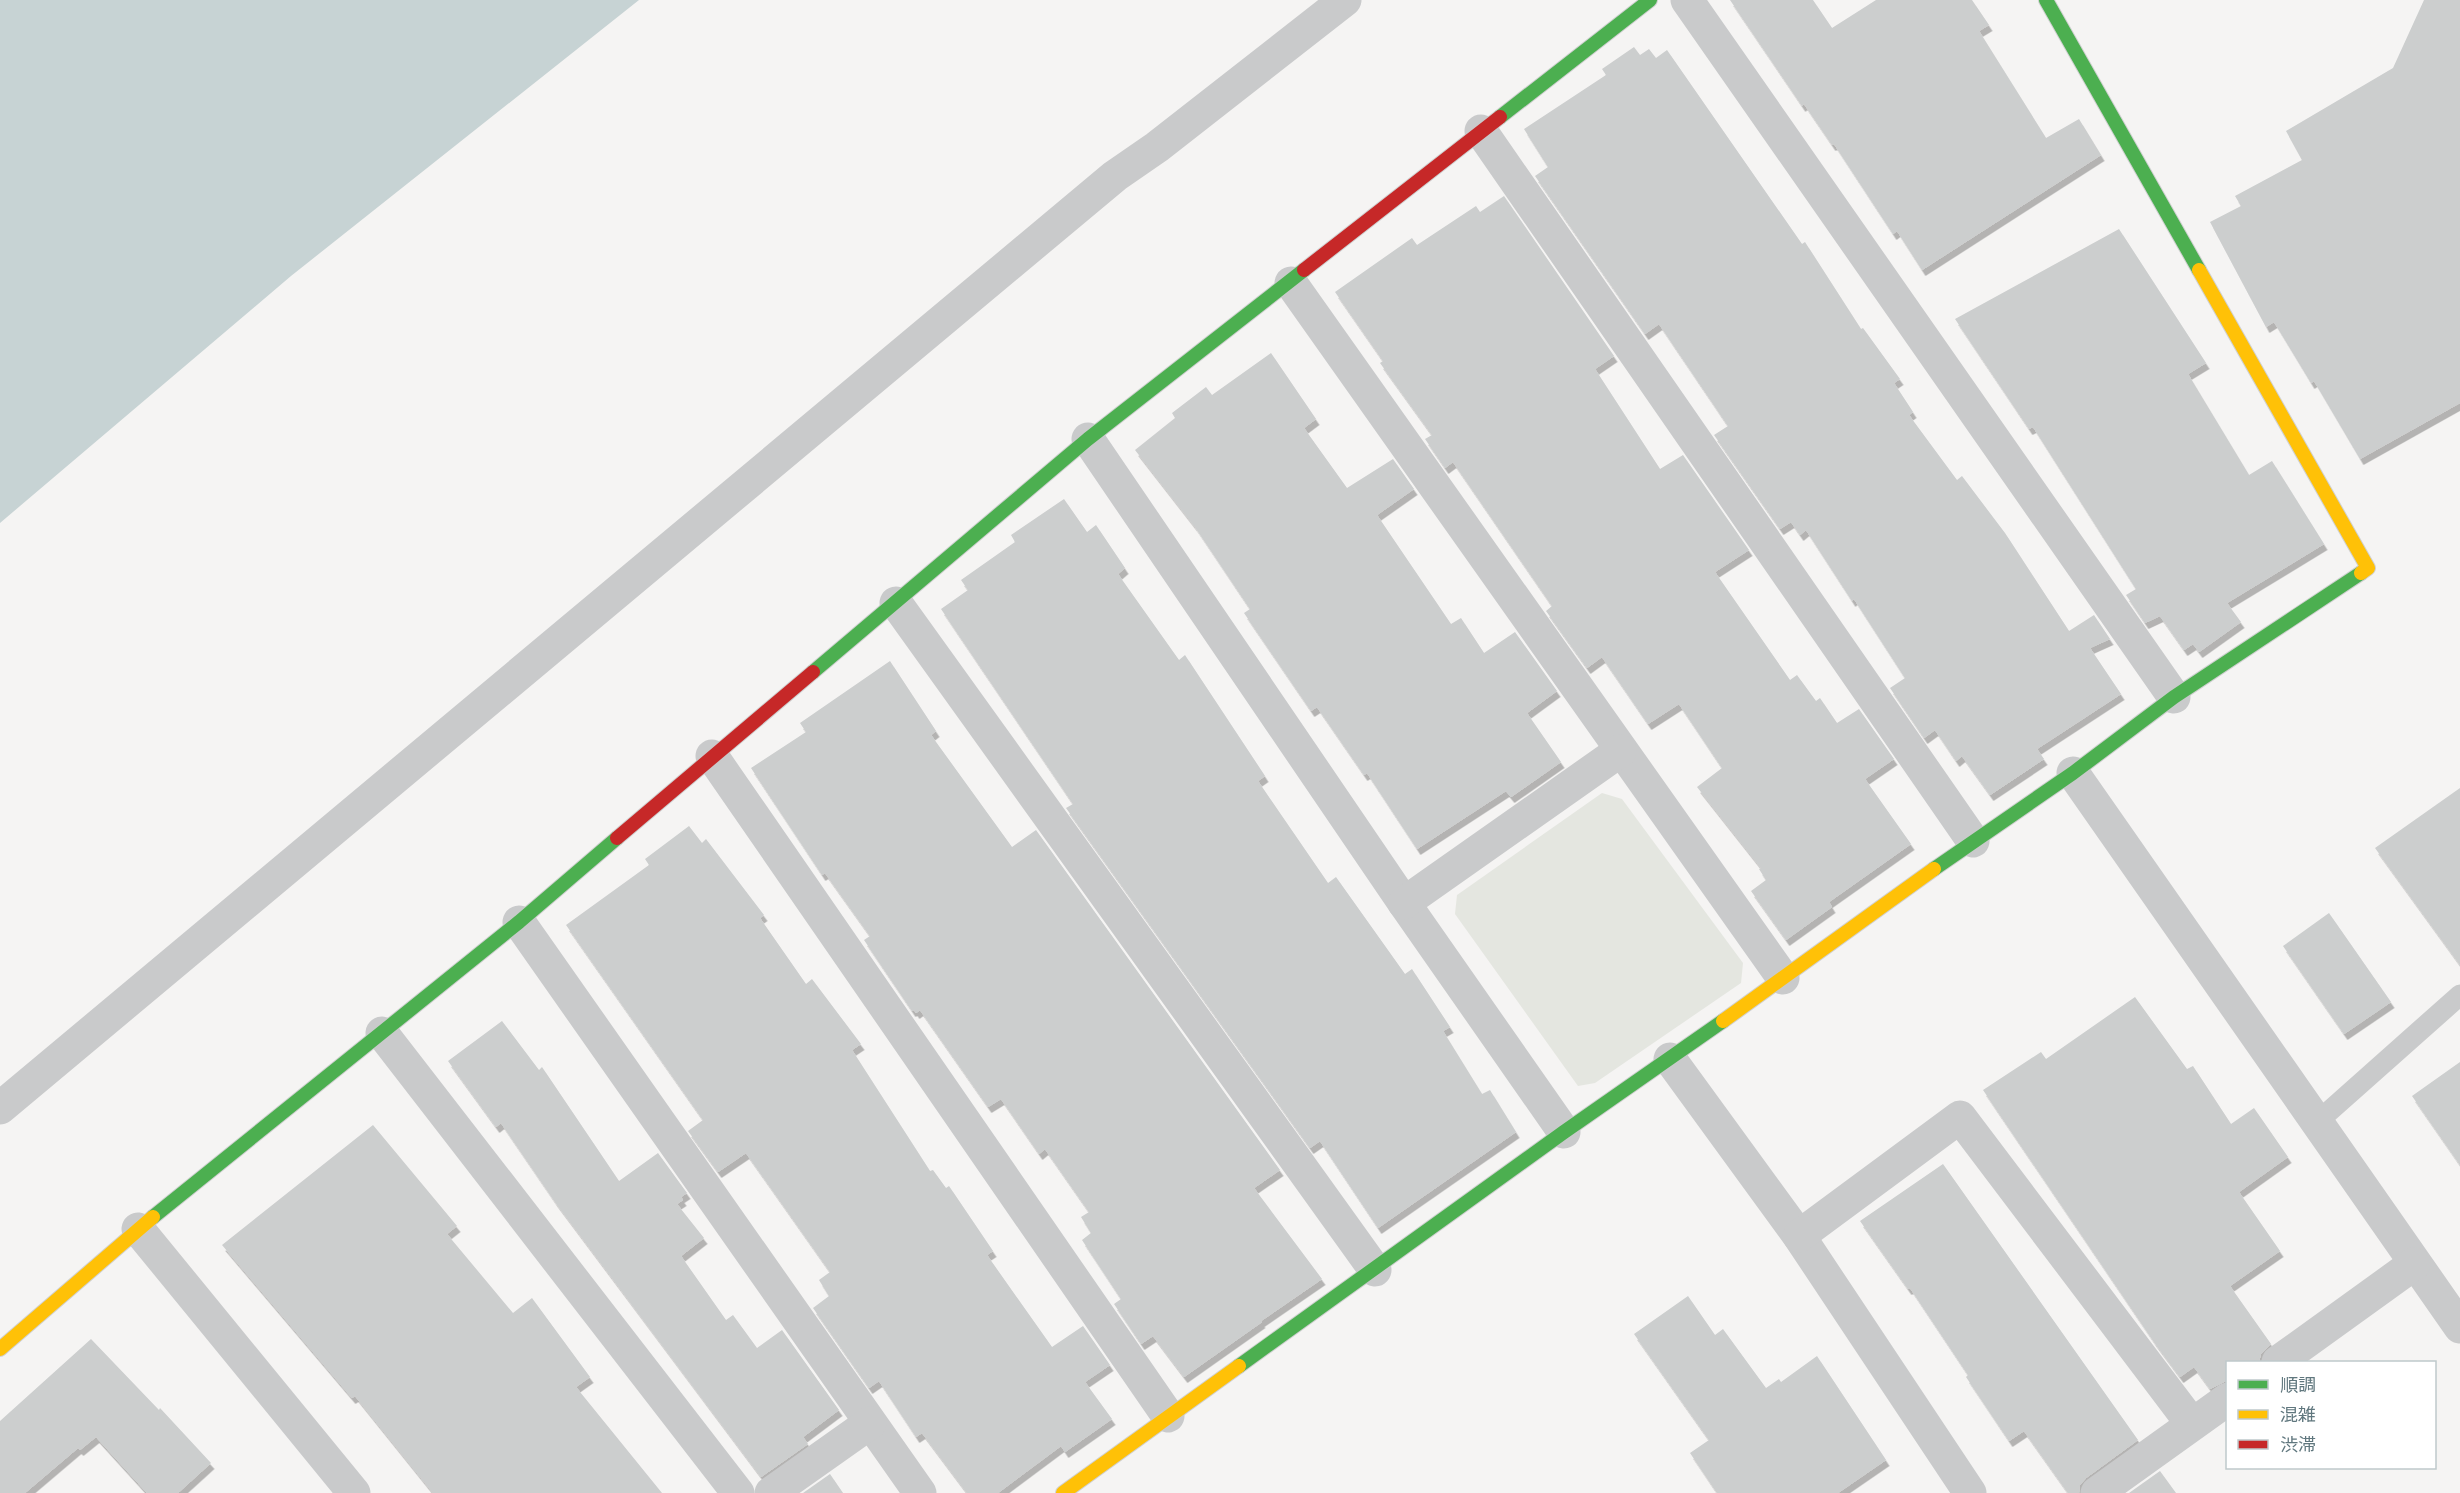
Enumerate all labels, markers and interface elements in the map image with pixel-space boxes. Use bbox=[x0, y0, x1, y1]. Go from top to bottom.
legend bbox=[2226, 1361, 2436, 1469]
text: 順調 bbox=[2280, 1375, 2316, 1396]
text: 混雑 bbox=[2280, 1405, 2316, 1426]
text: 渋滞 bbox=[2280, 1435, 2316, 1456]

